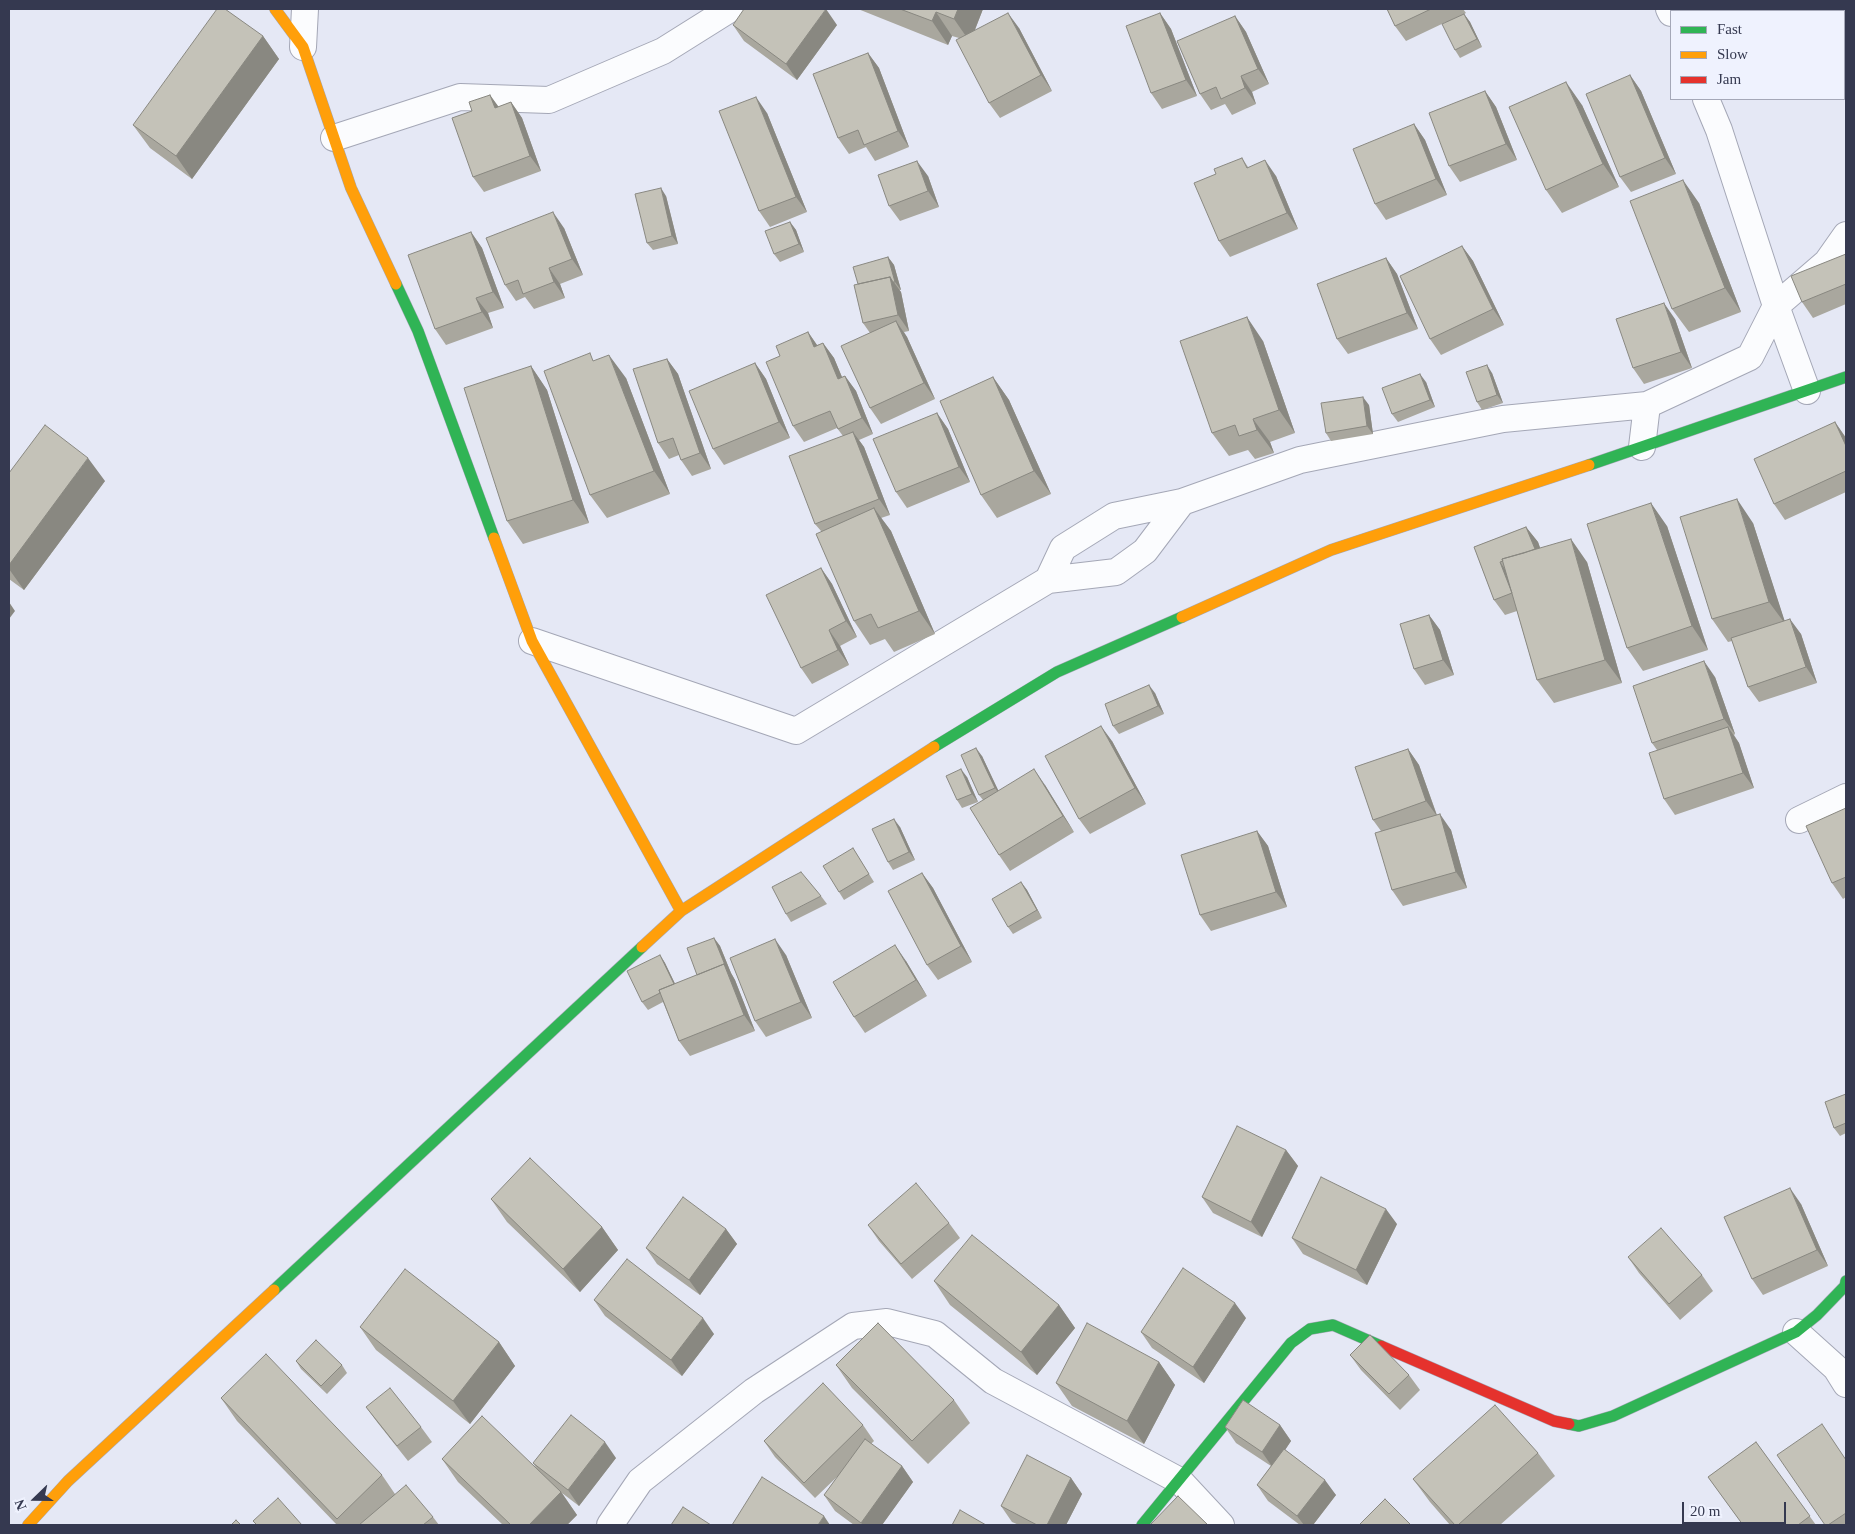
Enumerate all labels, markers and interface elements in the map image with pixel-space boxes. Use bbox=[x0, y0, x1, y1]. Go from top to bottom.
legend bbox=[1670, 10, 1845, 100]
text: Fast bbox=[1717, 21, 1742, 37]
text: Slow bbox=[1717, 46, 1748, 62]
text: Jam bbox=[1717, 71, 1741, 87]
north arrow bbox=[10, 1474, 60, 1524]
scale bar bbox=[1685, 1492, 1789, 1524]
text: N bbox=[12, 1497, 29, 1512]
text: 20 m bbox=[1690, 1503, 1720, 1519]

